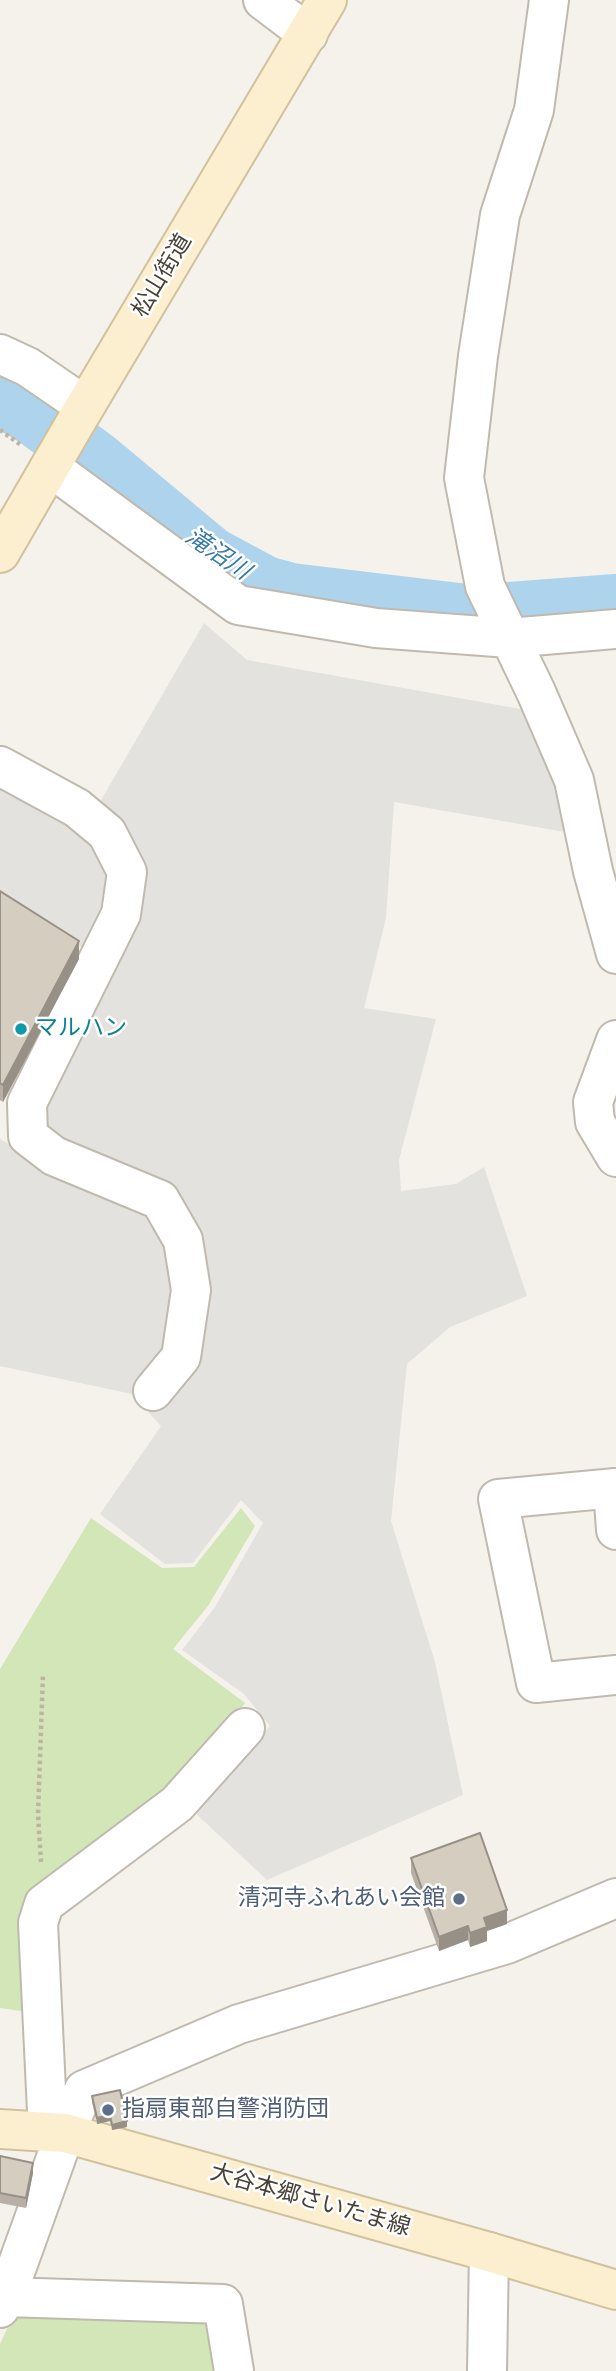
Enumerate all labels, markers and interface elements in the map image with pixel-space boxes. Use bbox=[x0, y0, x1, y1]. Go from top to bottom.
street label: 松山街道 bbox=[127, 229, 199, 323]
water label: 滝沼川 bbox=[179, 523, 255, 587]
place label: マルハン bbox=[35, 1015, 127, 1043]
marker: マルハン bbox=[13, 1021, 29, 1037]
place label: 清河寺ふれあい会館 bbox=[238, 1885, 445, 1913]
marker: 清河寺ふれあい会館 bbox=[451, 1891, 467, 1907]
place label: 指扇東部自警消防団 bbox=[122, 2096, 329, 2124]
marker: 指扇東部自警消防団 bbox=[100, 2102, 116, 2118]
street label: 大谷本郷さいたま線 bbox=[207, 2159, 413, 2243]

